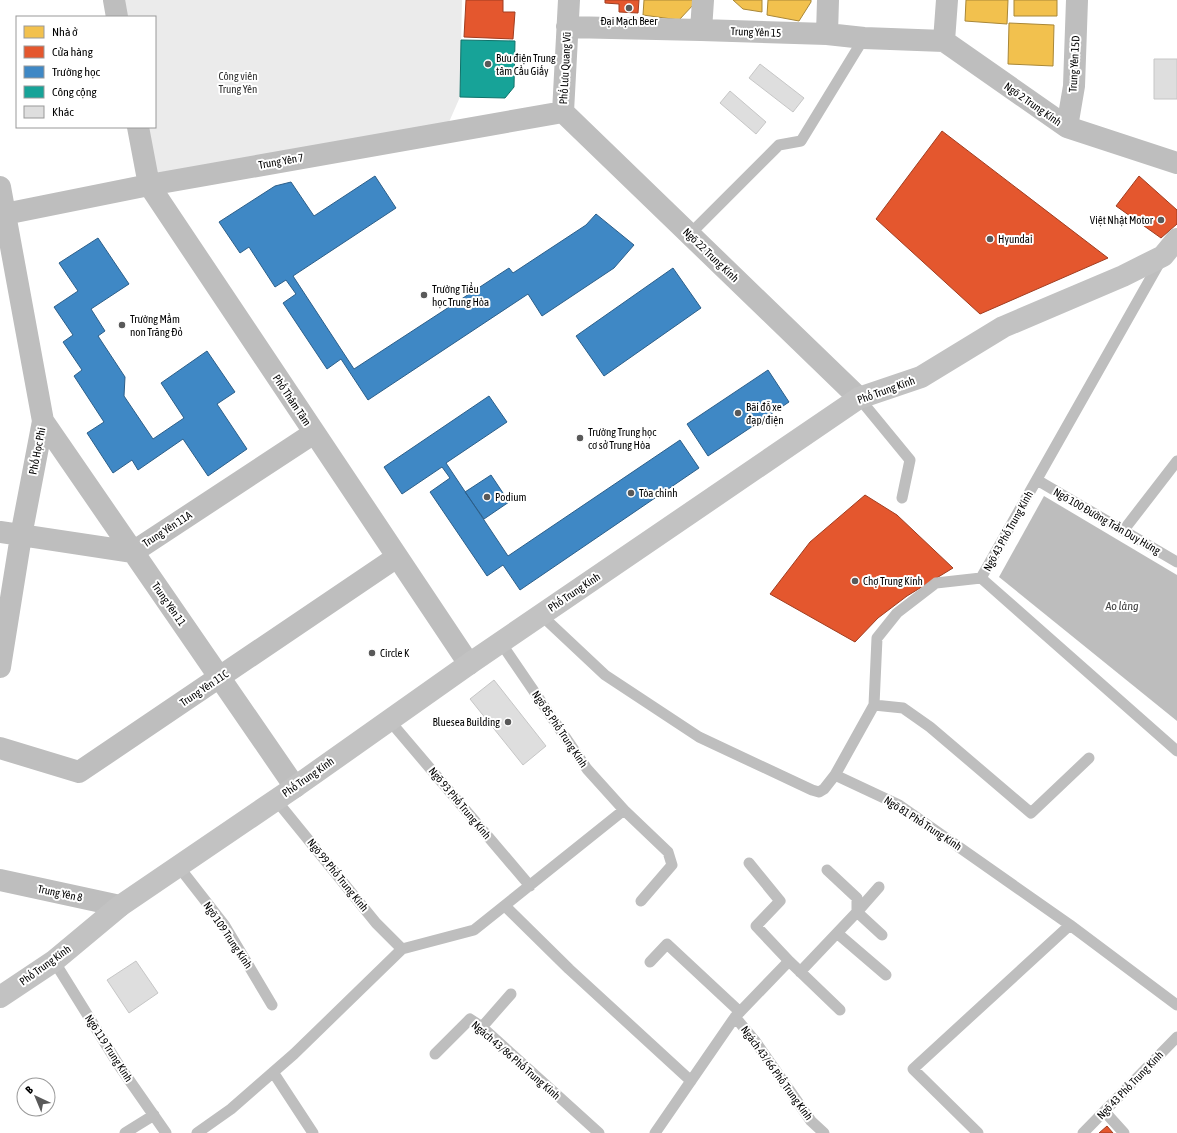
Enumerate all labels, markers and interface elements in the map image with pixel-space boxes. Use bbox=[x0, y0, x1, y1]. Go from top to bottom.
marker: Đại Mạch Beer bbox=[624, 3, 634, 13]
place label: Đại Mạch Beer bbox=[600, 15, 658, 28]
legend bbox=[16, 16, 156, 128]
text: Nhà ở bbox=[52, 25, 78, 39]
street label: Trung Yên 15 bbox=[730, 25, 782, 39]
street label: Phố Lưu Quang Vũ bbox=[557, 31, 573, 105]
street label: Trung Yên 15D bbox=[1067, 35, 1081, 93]
text: Cửa hàng bbox=[52, 45, 94, 59]
place label: Bưu điện Trung tâm Cầu Giấy bbox=[496, 52, 556, 77]
marker: Bưu điện Trung tâm Cầu Giấy bbox=[483, 59, 493, 69]
text: Trường học bbox=[52, 65, 101, 79]
park label: Công viên Trung Yên bbox=[218, 70, 258, 95]
street label: Ngõ 2 Trung Kính bbox=[1002, 80, 1064, 128]
text: Công cộng bbox=[52, 85, 98, 99]
text: Khác bbox=[52, 105, 74, 119]
street label: Trung Yên 7 bbox=[258, 151, 304, 171]
place label: Việt Nhật Motor bbox=[1090, 214, 1154, 227]
marker: Việt Nhật Motor bbox=[1156, 215, 1166, 225]
street label: Ngõ 22 Trung Kính bbox=[681, 226, 741, 284]
place label: Hyundai bbox=[998, 233, 1032, 245]
marker: Hyundai bbox=[985, 234, 995, 244]
place label: Trường Tiểu học Trung Hòa bbox=[432, 282, 489, 309]
marker: Trường Tiểu học Trung Hòa bbox=[419, 290, 429, 300]
place label: Trường Mầm non Trăng Đỏ bbox=[130, 313, 183, 338]
marker: Trường Mầm non Trăng Đỏ bbox=[117, 320, 127, 330]
street label: Phố Thâm Tâm bbox=[271, 372, 314, 428]
street label: Phố Trung Kính bbox=[856, 374, 916, 406]
place label: Bãi đỗ xe đạp/điện bbox=[746, 401, 784, 427]
marker: Bãi đỗ xe đạp/điện bbox=[733, 408, 743, 418]
street label: Phố Học Phi bbox=[27, 426, 48, 476]
place label: Trường Trung học cơ sở Trung Hòa bbox=[588, 426, 657, 451]
marker: Trường Trung học cơ sở Trung Hòa bbox=[575, 433, 585, 443]
street label: Ngõ 100 Đường Trần Duy Hưng bbox=[1051, 485, 1163, 557]
place label: Tòa chính bbox=[639, 487, 678, 499]
marker: Tòa chính bbox=[626, 488, 636, 498]
street label: Ngõ 43 Phố Trung Kính bbox=[981, 489, 1035, 573]
place label: Podium bbox=[495, 491, 527, 503]
marker: Podium bbox=[482, 492, 492, 502]
street label: Trung Yên 11A bbox=[140, 508, 194, 549]
street label: Phố Trung Kính bbox=[546, 570, 602, 614]
place label: Chợ Trung Kính bbox=[863, 575, 923, 588]
marker: Chợ Trung Kính bbox=[850, 576, 860, 586]
street label: Trung Yên 11 bbox=[150, 580, 188, 628]
water label: Ao làng bbox=[1104, 599, 1139, 613]
place label: Circle K bbox=[380, 647, 410, 659]
marker: Circle K bbox=[367, 648, 377, 658]
street label: Trung Yên 11C bbox=[178, 667, 230, 709]
street label: Ngõ 85 Phố Trung Kính bbox=[530, 688, 590, 770]
place label: Bluesea Building bbox=[432, 716, 500, 728]
marker: Bluesea Building bbox=[503, 717, 513, 727]
street label: Phố Trung Kính bbox=[280, 755, 336, 799]
street label: Ngõ 93 Phố Trung Kính bbox=[427, 765, 493, 841]
street label: Ngõ 81 Phố Trung Kính bbox=[882, 794, 964, 852]
street label: Ngõ 99 Phố Trung Kính bbox=[305, 836, 371, 914]
street label: Trung Yên 8 bbox=[36, 882, 84, 904]
street label: Ngõ 109 Trung Kính bbox=[201, 899, 255, 971]
street label: Phố Trung Kính bbox=[17, 942, 73, 988]
street label: Ngõ 119 Trung Kính bbox=[83, 1012, 135, 1084]
street label: Ngách 43/86 Phố Trung Kính bbox=[469, 1018, 563, 1102]
street label: Ngách 43/66 Phố Trung Kính bbox=[739, 1024, 815, 1122]
street label: Ngõ 43 Phố Trung Kính bbox=[1094, 1049, 1166, 1121]
north arrow bbox=[16, 1077, 56, 1117]
text: B bbox=[23, 1083, 36, 1096]

